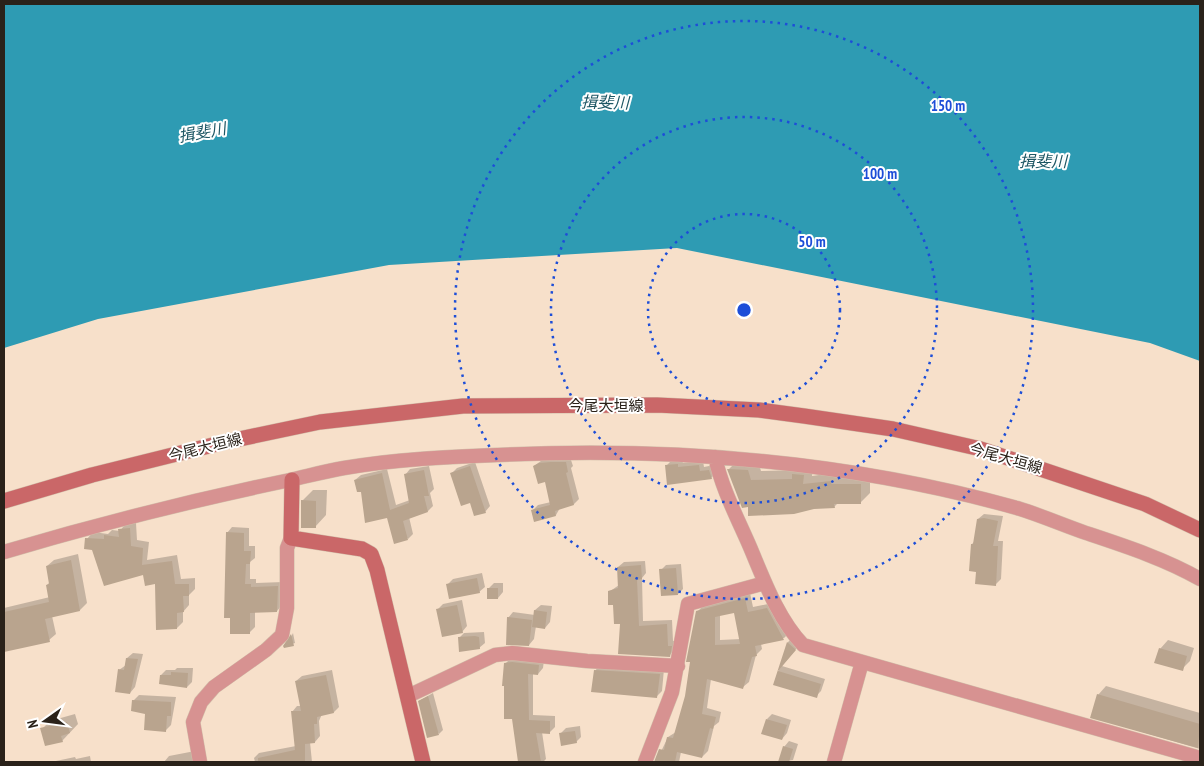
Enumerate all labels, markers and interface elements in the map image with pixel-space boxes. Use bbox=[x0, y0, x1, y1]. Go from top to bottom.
water label: 揖斐川 bbox=[581, 92, 631, 112]
text: 150 m bbox=[931, 96, 965, 115]
water label: 揖斐川 bbox=[177, 118, 229, 146]
water label: 揖斐川 bbox=[1019, 151, 1069, 171]
text: 100 m bbox=[863, 164, 897, 183]
text: 50 m bbox=[798, 232, 826, 251]
centre of rings bbox=[735, 301, 753, 319]
street label: 今尾大垣線 bbox=[568, 396, 644, 415]
street label: 今尾大垣線 bbox=[166, 429, 244, 465]
street label: 今尾大垣線 bbox=[967, 439, 1045, 477]
north arrow bbox=[20, 696, 70, 746]
text: N bbox=[23, 718, 42, 730]

